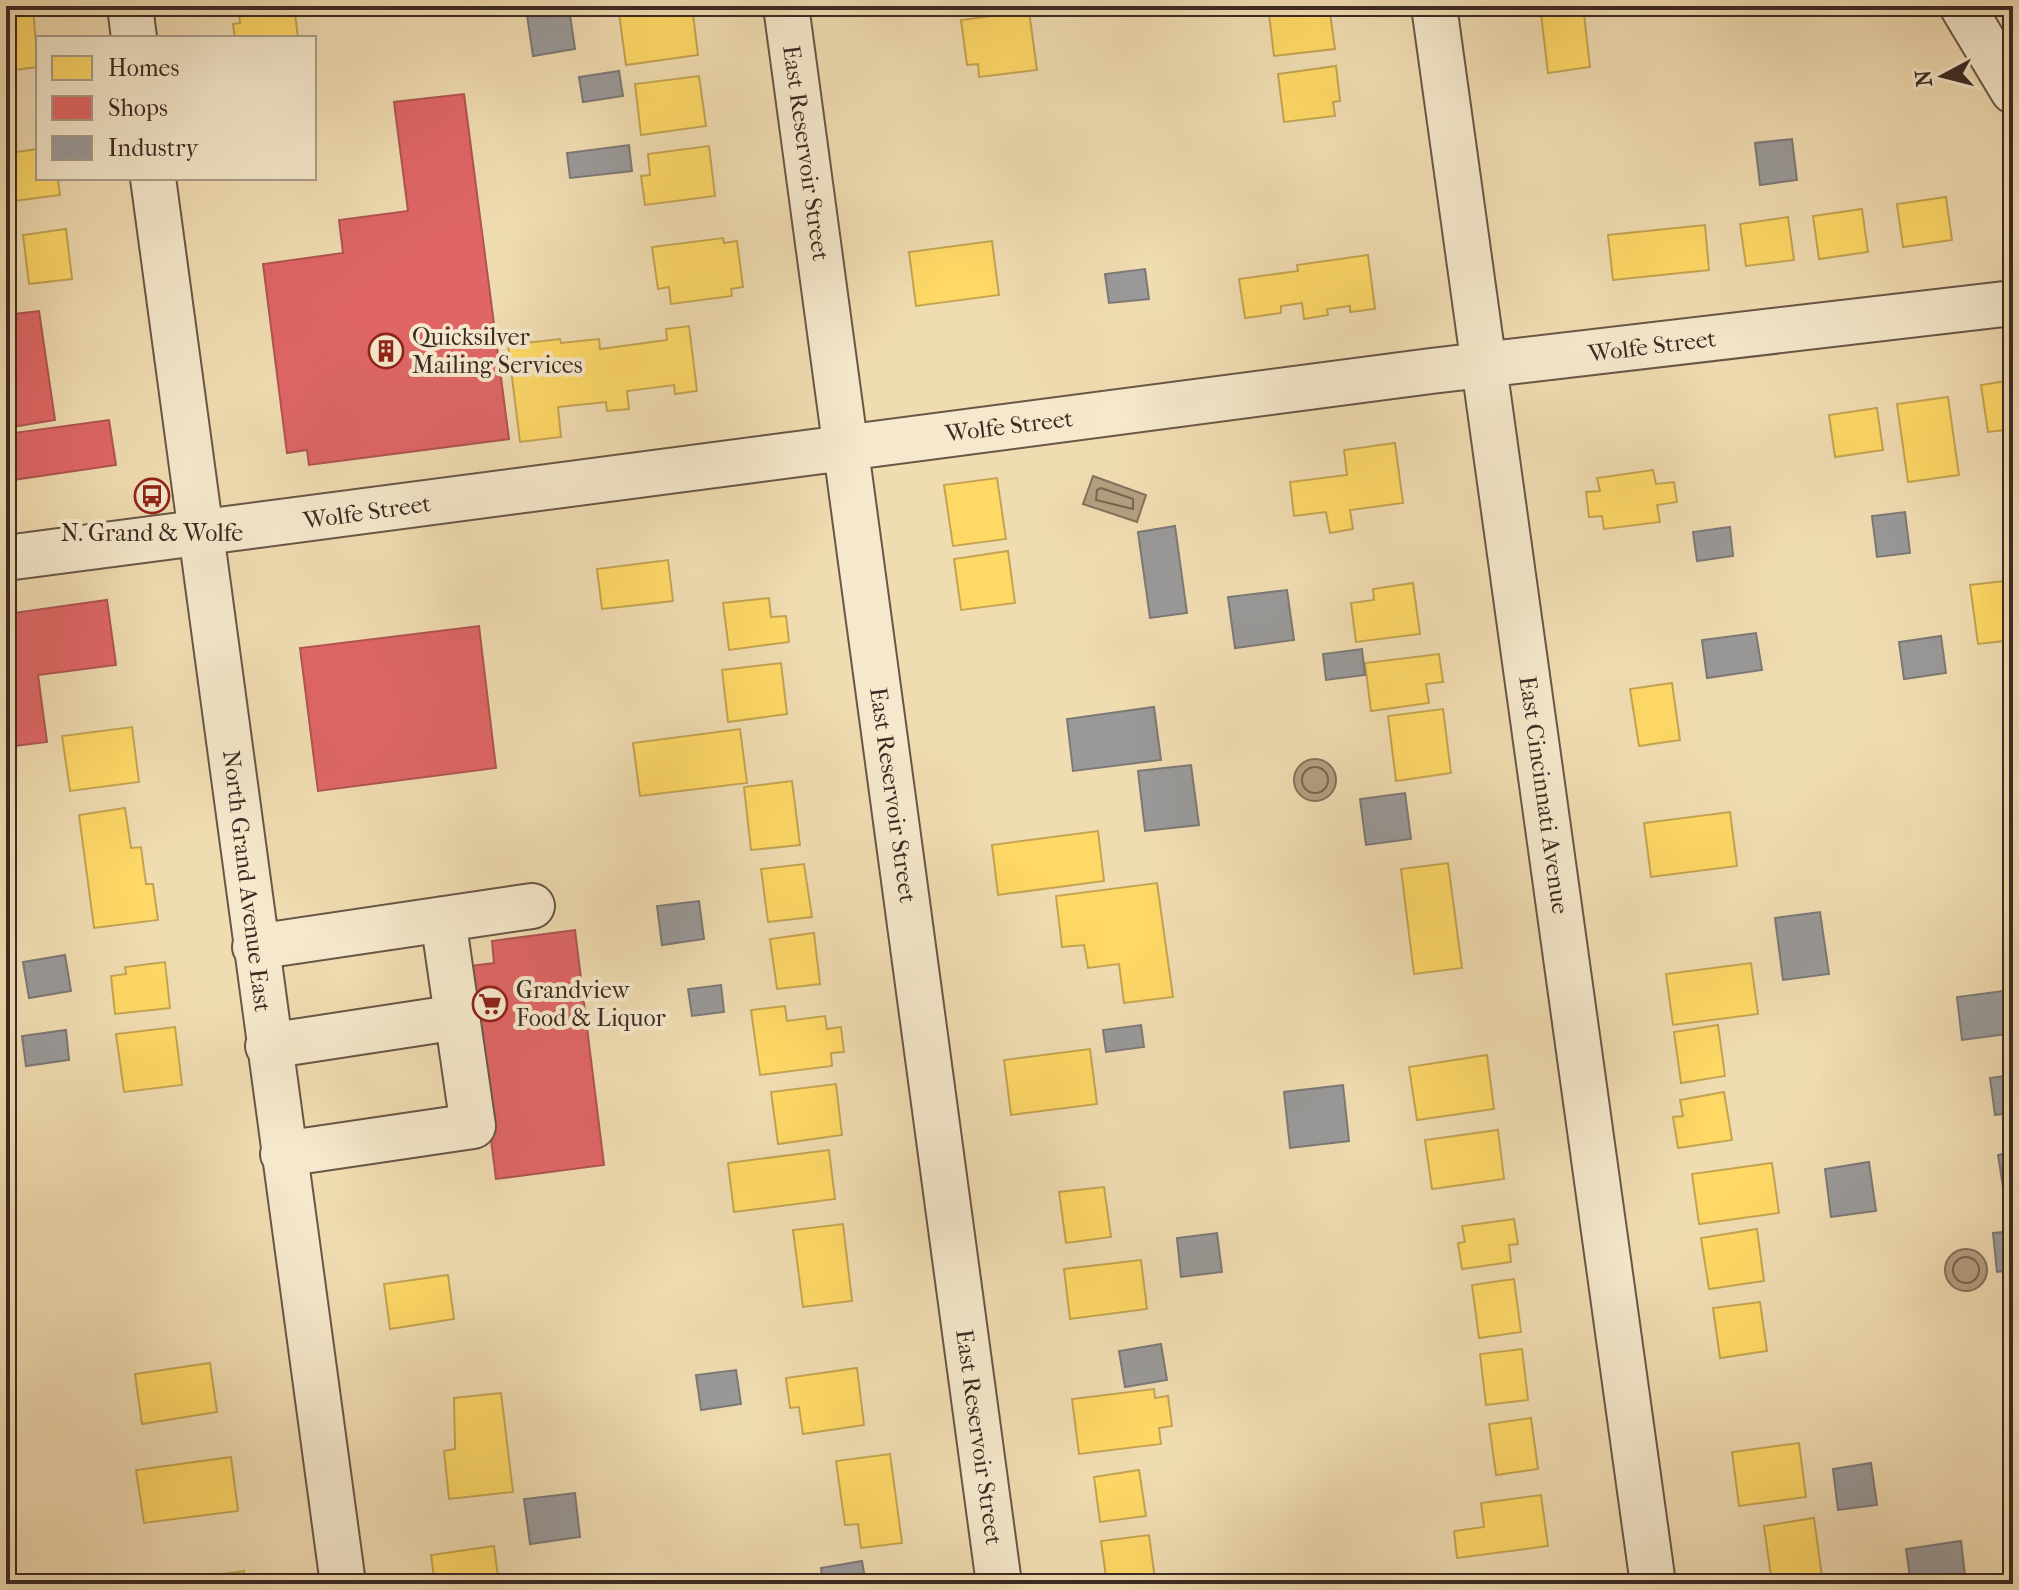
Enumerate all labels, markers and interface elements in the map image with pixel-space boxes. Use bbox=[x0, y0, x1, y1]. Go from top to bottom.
legend bbox=[36, 36, 316, 180]
north arrow bbox=[1903, 36, 1983, 116]
street label: East Reservoir Street bbox=[777, 43, 835, 263]
text: Homes bbox=[108, 54, 179, 82]
text: N bbox=[1910, 68, 1938, 88]
text: Shops bbox=[108, 94, 168, 122]
text: Industry bbox=[108, 134, 199, 162]
place label: Quicksilver Mailing Services bbox=[412, 323, 583, 379]
street label: Wolfe Street bbox=[1586, 324, 1718, 368]
building icon: Quicksilver Mailing Services bbox=[367, 332, 405, 370]
street label: Wolfe Street bbox=[943, 404, 1075, 448]
bus stop icon: N. Grand & Wolfe bbox=[133, 477, 171, 515]
street label: Wolfe Street bbox=[300, 489, 433, 535]
place label: N. Grand & Wolfe bbox=[61, 519, 243, 547]
street label: East Cincinnati Avenue bbox=[1513, 674, 1575, 916]
street label: East Reservoir Street bbox=[864, 685, 922, 905]
street label: North Grand Avenue East bbox=[217, 749, 277, 1014]
place label: Grandview Food & Liquor bbox=[516, 976, 666, 1032]
supermarket icon: Grandview Food & Liquor bbox=[471, 985, 509, 1023]
street label: East Reservoir Street bbox=[950, 1327, 1008, 1547]

